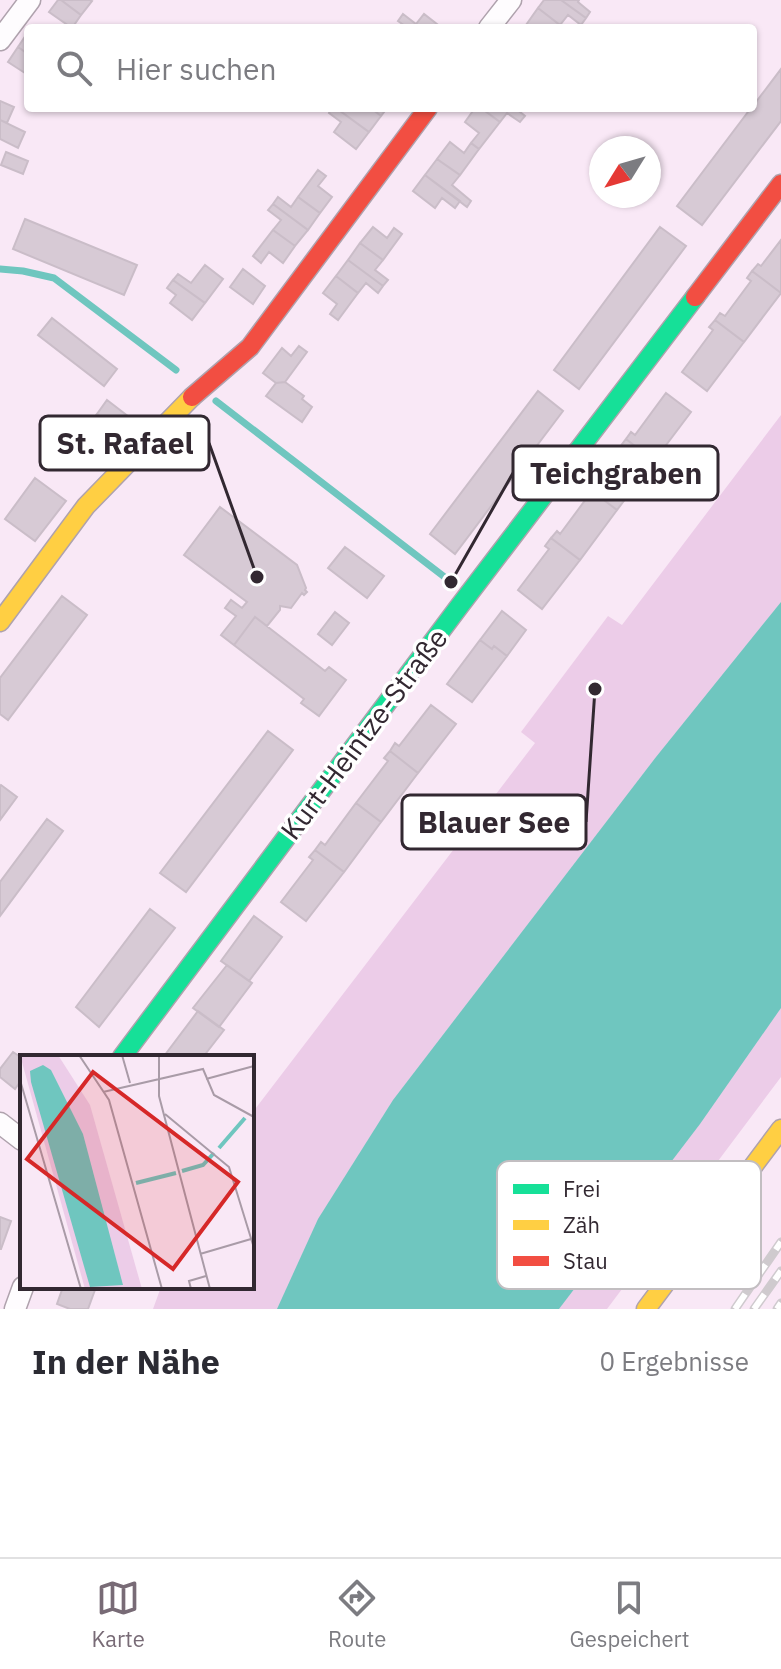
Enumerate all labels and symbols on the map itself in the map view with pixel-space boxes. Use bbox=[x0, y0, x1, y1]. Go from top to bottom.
north arrow bbox=[589, 136, 661, 208]
callout: St. Rafael bbox=[40, 416, 209, 470]
text: St. Rafael bbox=[56, 423, 194, 462]
callout: Teichgraben bbox=[513, 446, 718, 500]
text: Teichgraben bbox=[530, 453, 702, 492]
street label: Kurt-Heintze-Straße bbox=[272, 621, 455, 847]
callout: Blauer See bbox=[402, 795, 586, 849]
text: Blauer See bbox=[418, 802, 570, 841]
inset map bbox=[20, 1055, 254, 1289]
legend bbox=[497, 1161, 761, 1289]
text: Frei bbox=[563, 1174, 600, 1203]
text: Zäh bbox=[563, 1210, 600, 1239]
text: Stau bbox=[563, 1246, 608, 1275]

